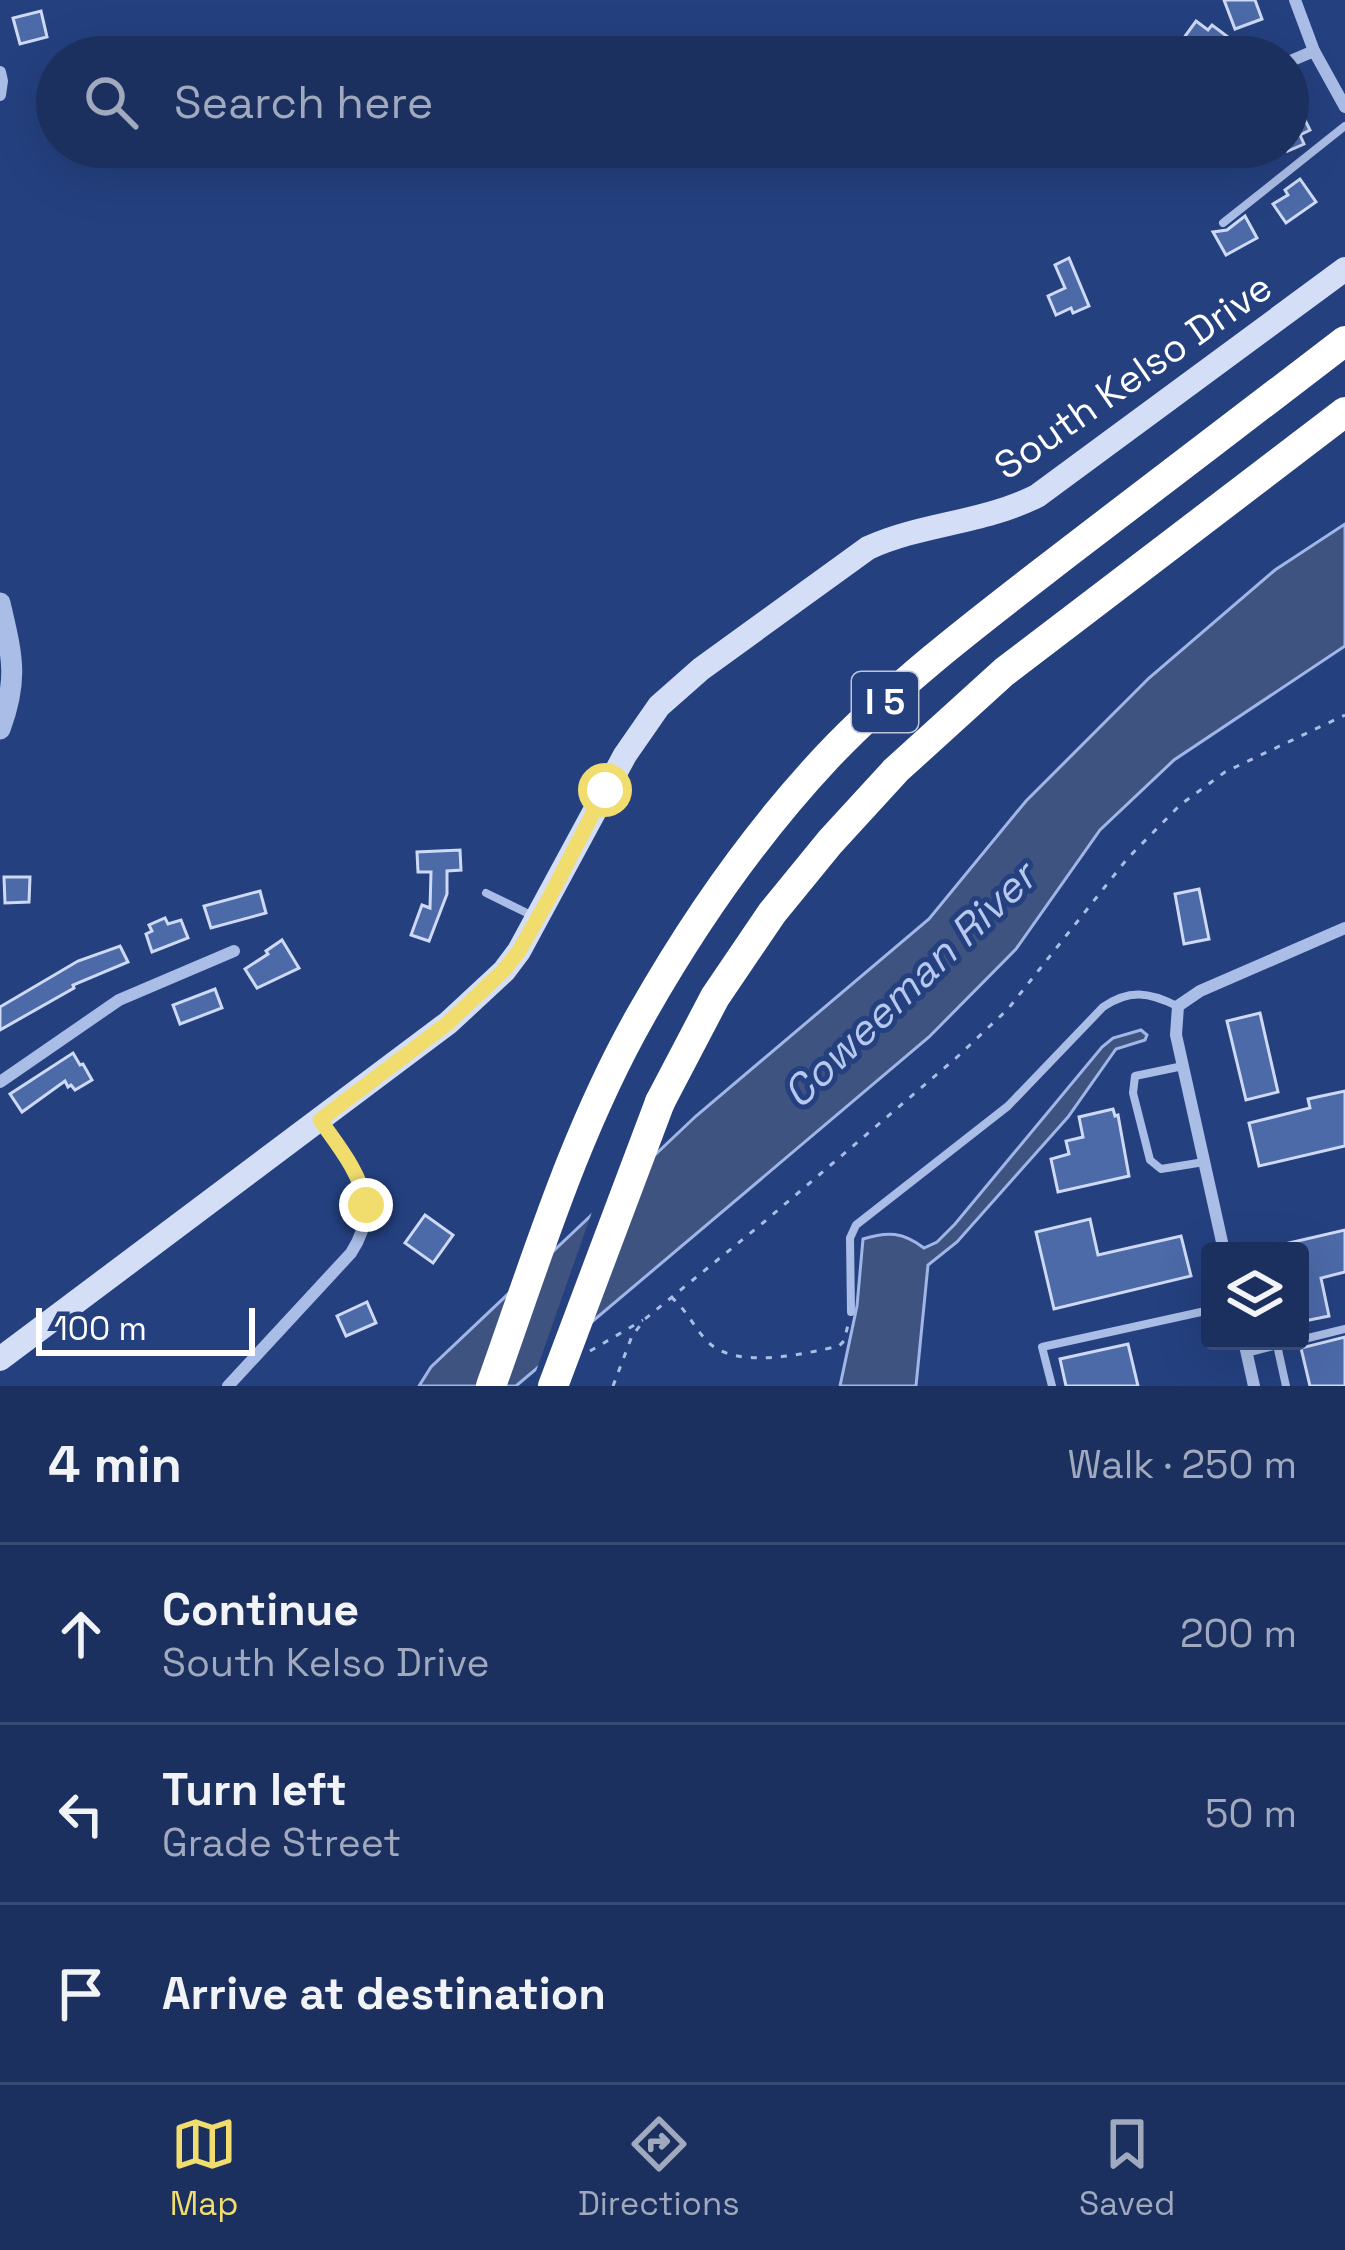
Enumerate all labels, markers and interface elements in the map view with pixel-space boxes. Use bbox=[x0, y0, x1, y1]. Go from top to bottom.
search box bbox=[36, 36, 1309, 168]
icon: search bbox=[78, 69, 144, 135]
text: Search here bbox=[174, 74, 433, 131]
street label: South Kelso Drive bbox=[985, 262, 1281, 490]
road number: I 5 bbox=[852, 672, 918, 732]
route start bbox=[578, 763, 632, 817]
water label: Coweeman River bbox=[771, 848, 1050, 1119]
route end bbox=[339, 1178, 393, 1232]
map controls bbox=[1201, 1242, 1309, 1350]
button: layers bbox=[1201, 1242, 1309, 1350]
scale bar bbox=[36, 1302, 255, 1355]
text: 100 m bbox=[54, 1308, 147, 1350]
text: 4 min bbox=[48, 1432, 182, 1497]
text: Walk · 250 m bbox=[1068, 1440, 1297, 1489]
text: Continue bbox=[162, 1581, 359, 1638]
icon: ahead bbox=[48, 1601, 114, 1667]
text: 200 m bbox=[1180, 1609, 1297, 1658]
text: South Kelso Drive bbox=[162, 1638, 490, 1687]
text: Turn left bbox=[162, 1761, 347, 1818]
icon: left bbox=[48, 1781, 114, 1847]
text: 50 m bbox=[1205, 1789, 1297, 1838]
text: Grade Street bbox=[162, 1818, 401, 1867]
icon: arrive bbox=[48, 1961, 114, 2027]
text: Arrive at destination bbox=[162, 1965, 606, 2022]
tab: Map bbox=[170, 2111, 238, 2225]
tab: Directions bbox=[578, 2111, 740, 2225]
tab: Saved bbox=[1079, 2111, 1175, 2225]

